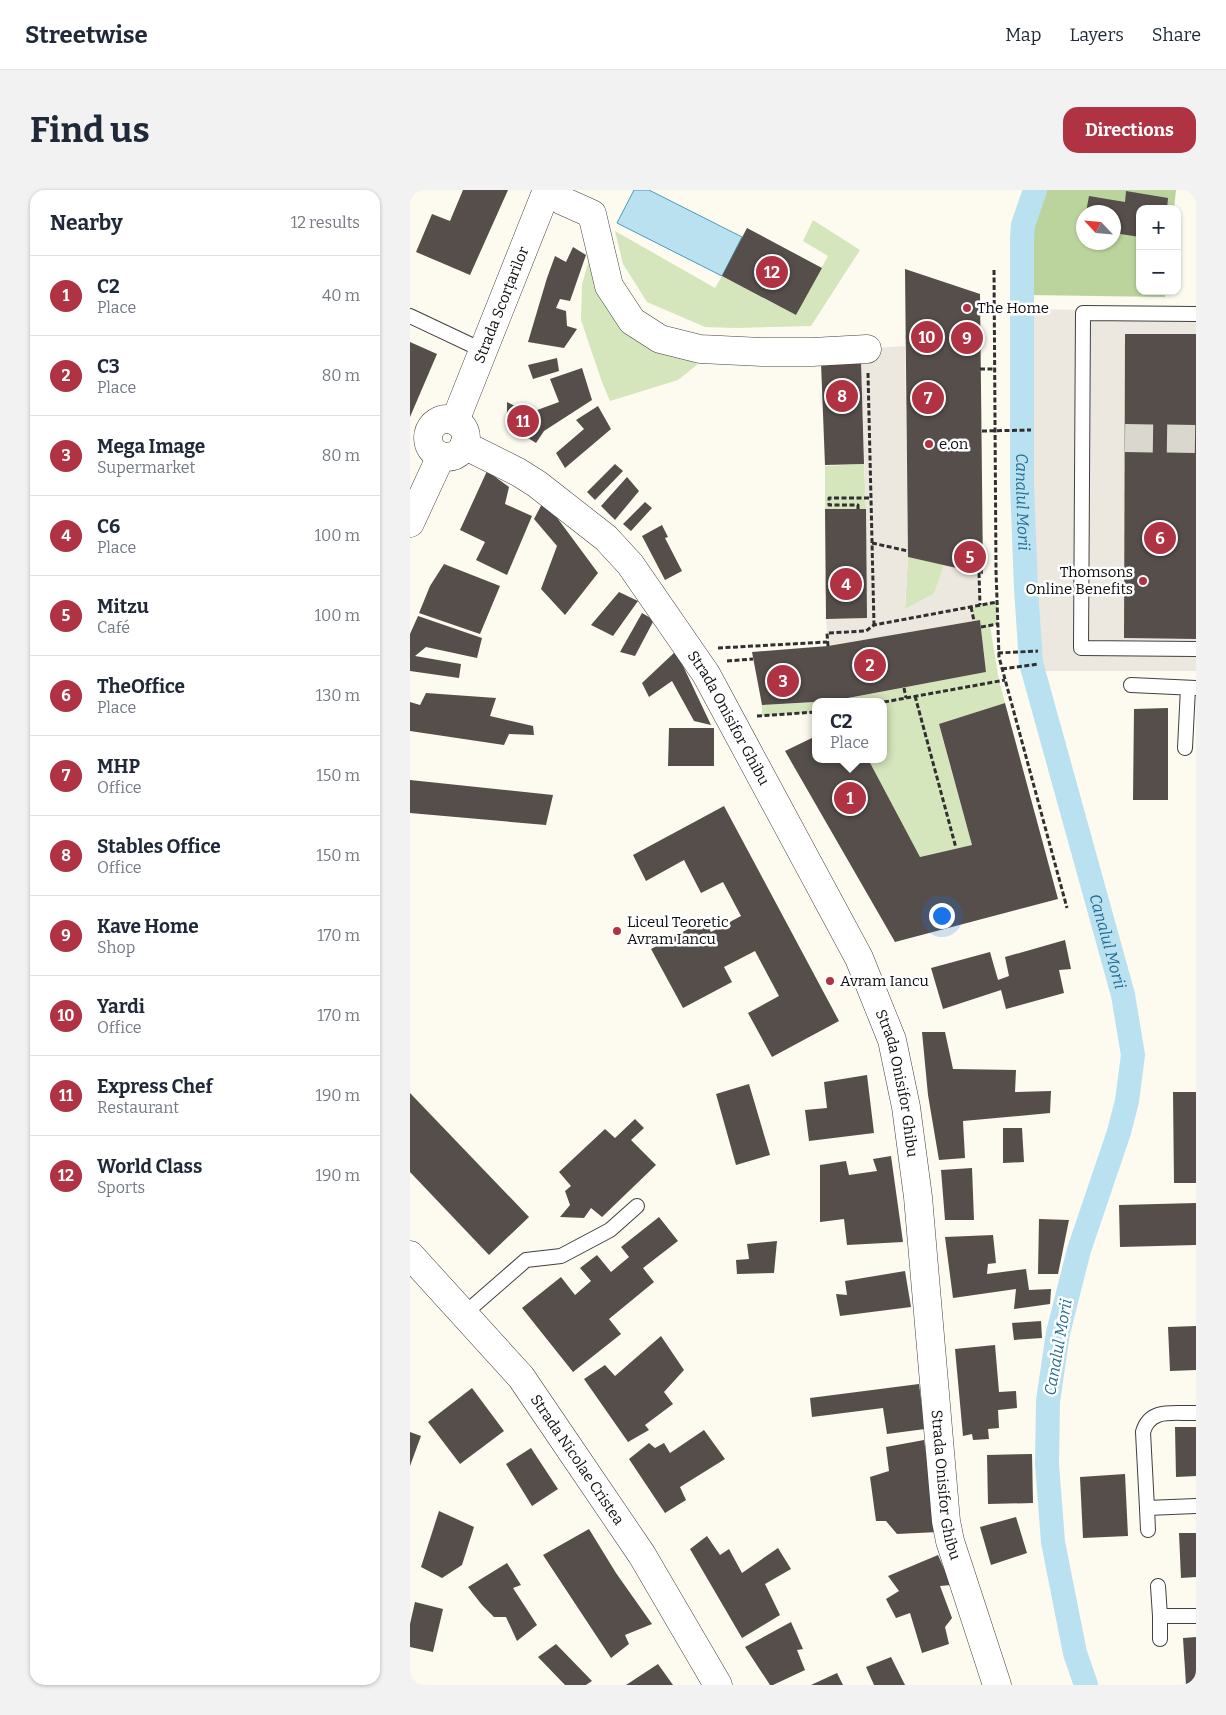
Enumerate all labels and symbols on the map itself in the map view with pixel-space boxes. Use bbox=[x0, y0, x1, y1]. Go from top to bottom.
north arrow bbox=[1076, 205, 1121, 250]
street label: Strada Scorțarilor bbox=[470, 244, 533, 366]
pin: 12 bbox=[756, 253, 788, 291]
place label: The Home bbox=[977, 299, 1049, 317]
marker: The Home bbox=[961, 302, 973, 314]
pin: 10 bbox=[911, 318, 943, 356]
pin: 9 bbox=[951, 319, 983, 357]
pin: 8 bbox=[826, 377, 858, 415]
pin: 7 bbox=[912, 379, 944, 417]
pin: 11 bbox=[507, 402, 539, 440]
place label: e.on bbox=[939, 435, 969, 453]
marker: e.on bbox=[923, 438, 935, 450]
water label: Canalul Morii bbox=[1012, 453, 1034, 551]
pin: 6 bbox=[1144, 519, 1176, 557]
pin: 5 bbox=[954, 538, 986, 576]
place label: Thomsons Online Benefits bbox=[1025, 563, 1133, 598]
pin: 4 bbox=[830, 565, 862, 603]
marker: Thomsons Online Benefits bbox=[1137, 575, 1149, 587]
pin: 2 bbox=[854, 646, 886, 684]
street label: Strada Onisifor Ghibu bbox=[684, 647, 773, 788]
pin: 3 bbox=[767, 662, 799, 700]
pin: 1 bbox=[834, 779, 866, 817]
water label: Canalul Morii bbox=[1086, 892, 1130, 991]
your location bbox=[929, 903, 955, 929]
place label: Liceul Teoretic Avram Iancu bbox=[627, 913, 729, 948]
marker: Liceul Teoretic Avram Iancu bbox=[611, 925, 623, 937]
place label: Avram Iancu bbox=[840, 972, 929, 990]
marker: Avram Iancu bbox=[824, 975, 836, 987]
street label: Strada Onisifor Ghibu bbox=[872, 1007, 922, 1158]
water label: Canalul Morii bbox=[1040, 1297, 1076, 1397]
street label: Strada Nicolae Cristea bbox=[527, 1391, 628, 1528]
street label: Strada Onisifor Ghibu bbox=[927, 1409, 965, 1562]

